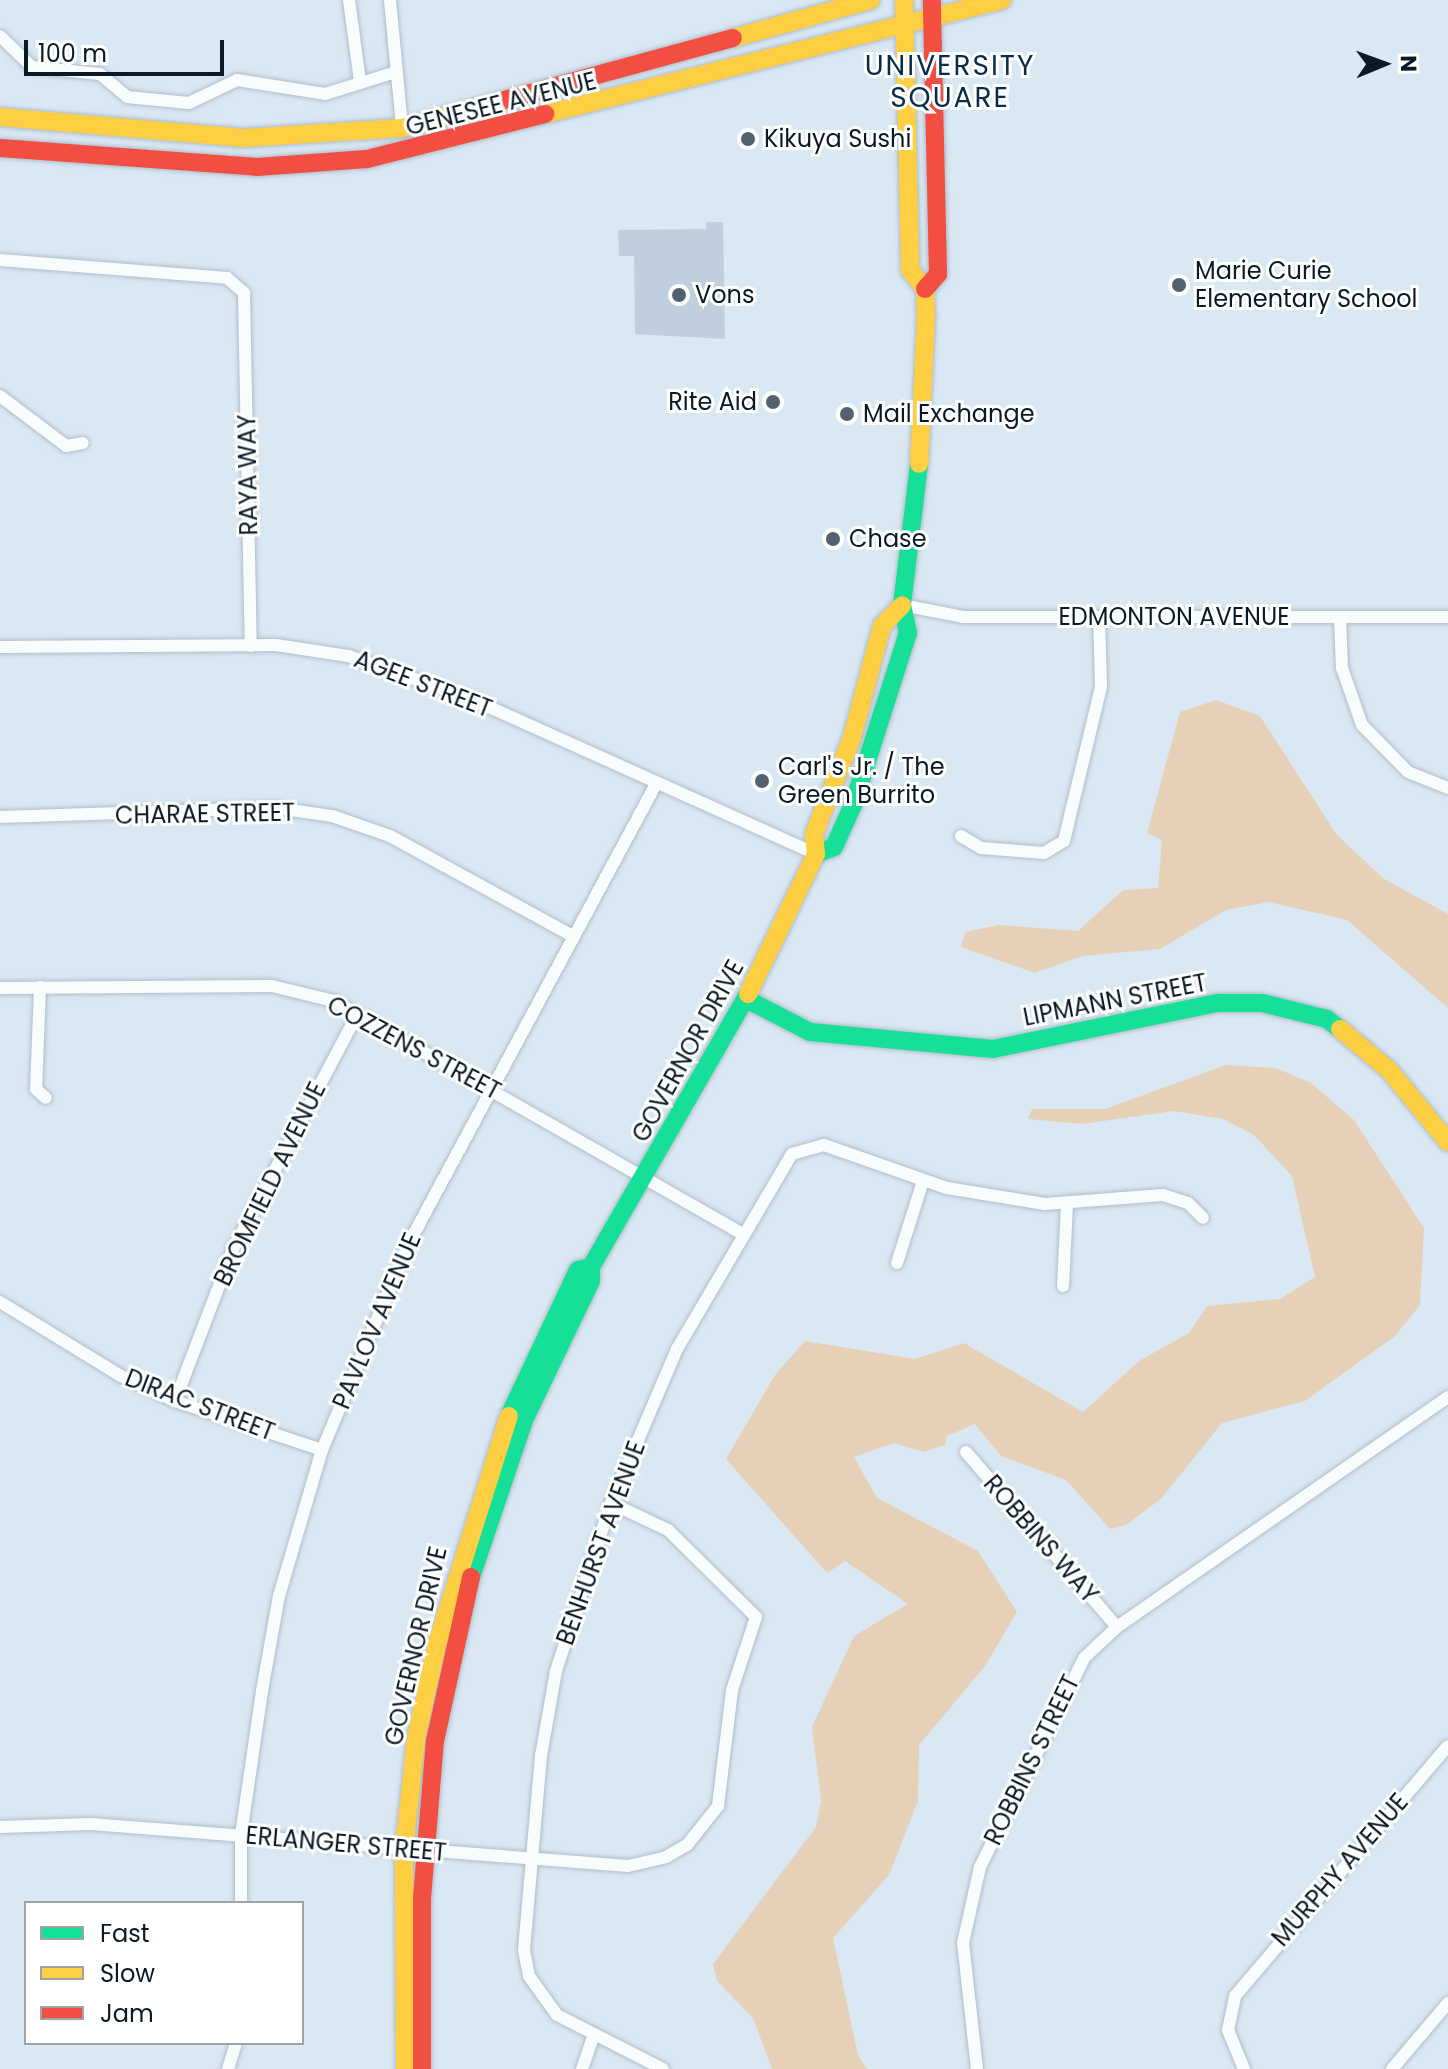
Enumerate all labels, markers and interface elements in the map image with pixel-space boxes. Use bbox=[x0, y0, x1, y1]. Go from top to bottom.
scale bar bbox=[28, 24, 228, 74]
north arrow bbox=[1344, 24, 1424, 104]
text: 100 m bbox=[38, 37, 107, 70]
district label: UNIVERSITY SQUARE bbox=[865, 49, 1035, 115]
text: N bbox=[1393, 55, 1424, 72]
street label: GENESEE AVENUE bbox=[403, 66, 599, 142]
place label: Kikuya Sushi bbox=[764, 125, 911, 153]
marker: Kikuya Sushi bbox=[739, 130, 757, 148]
place label: Marie Curie Elementary School bbox=[1195, 257, 1418, 313]
marker: Marie Curie Elementary School bbox=[1170, 276, 1188, 294]
place label: Vons bbox=[695, 281, 754, 309]
marker: Vons bbox=[670, 286, 688, 304]
place label: Rite Aid bbox=[668, 388, 757, 416]
marker: Rite Aid bbox=[764, 393, 782, 411]
place label: Mail Exchange bbox=[863, 400, 1035, 428]
marker: Mail Exchange bbox=[838, 405, 856, 423]
street label: RAYA WAY bbox=[233, 414, 263, 536]
place label: Chase bbox=[849, 525, 927, 553]
marker: Chase bbox=[824, 530, 842, 548]
street label: EDMONTON AVENUE bbox=[1059, 603, 1289, 631]
street label: AGEE STREET bbox=[350, 645, 496, 723]
place label: Carl's Jr. / The Green Burrito bbox=[778, 753, 945, 809]
marker: Carl's Jr. / The Green Burrito bbox=[753, 772, 771, 790]
street label: CHARAE STREET bbox=[115, 798, 295, 830]
street label: GOVERNOR DRIVE bbox=[626, 955, 750, 1147]
street label: LIPMANN STREET bbox=[1021, 968, 1209, 1032]
street label: COZZENS STREET bbox=[322, 990, 506, 1106]
street label: BROMFIELD AVENUE bbox=[208, 1077, 332, 1291]
street label: PAVLOV AVENUE bbox=[327, 1229, 427, 1413]
street label: DIRAC STREET bbox=[121, 1363, 279, 1447]
street label: BENHURST AVENUE bbox=[551, 1437, 651, 1649]
street label: ROBBINS WAY bbox=[978, 1469, 1104, 1609]
street label: GOVERNOR DRIVE bbox=[379, 1544, 453, 1748]
street label: ROBBINS STREET bbox=[978, 1670, 1086, 1850]
street label: MURPHY AVENUE bbox=[1266, 1788, 1414, 1952]
street label: ERLANGER STREET bbox=[244, 1821, 448, 1867]
legend bbox=[24, 1901, 304, 2045]
text: Fast bbox=[100, 1917, 150, 1950]
text: Slow bbox=[100, 1957, 155, 1990]
text: Jam bbox=[100, 1997, 154, 2030]

